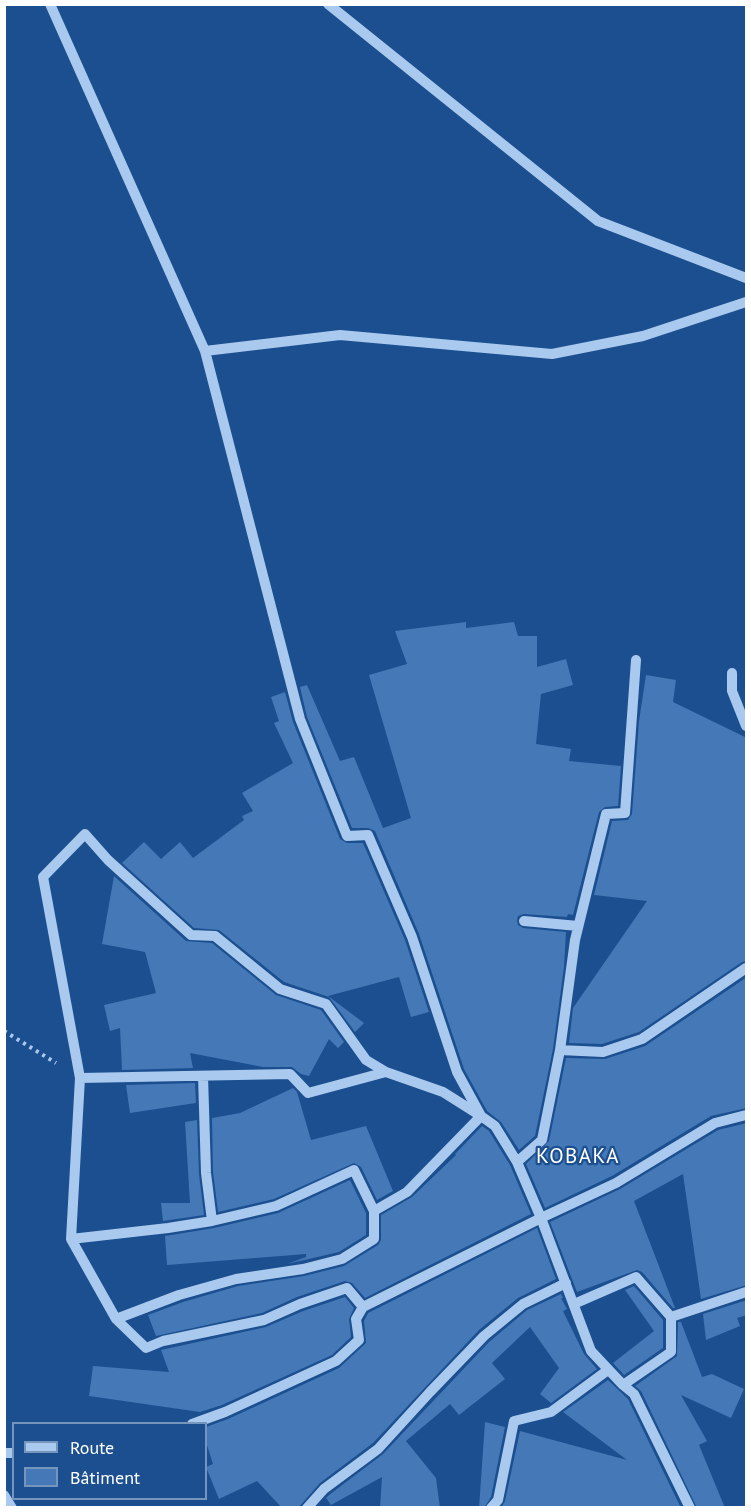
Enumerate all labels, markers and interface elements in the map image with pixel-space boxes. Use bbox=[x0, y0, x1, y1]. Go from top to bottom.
district label: KOBAKA bbox=[536, 1144, 620, 1170]
legend bbox=[12, 1422, 207, 1500]
text: Route bbox=[70, 1436, 114, 1459]
text: Bâtiment bbox=[70, 1466, 140, 1489]

